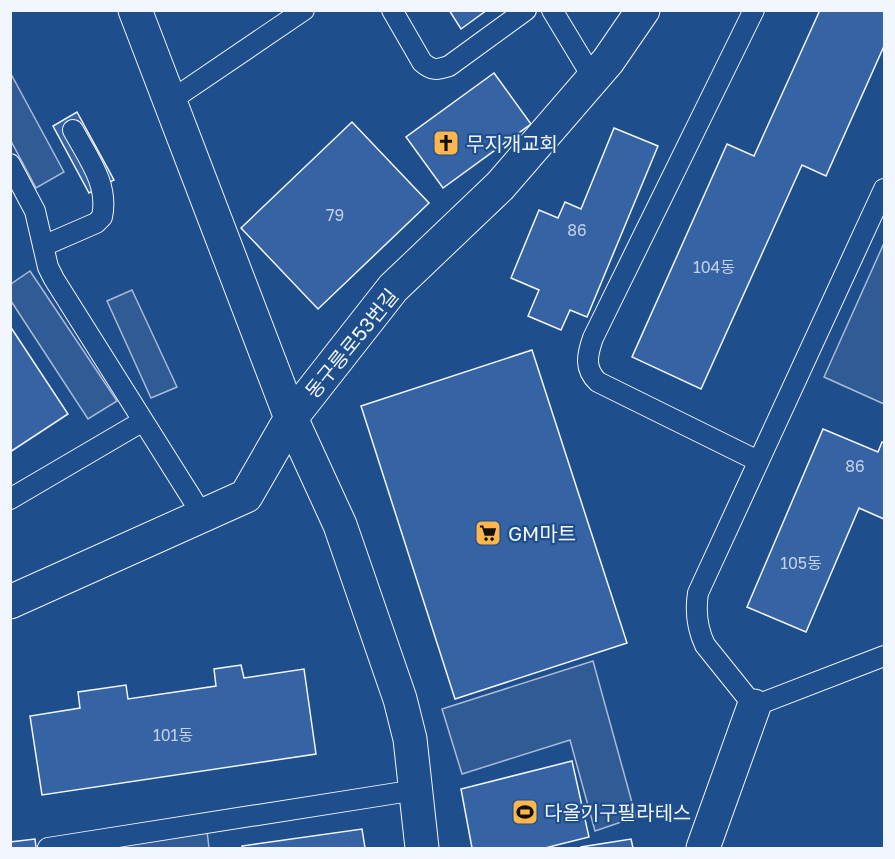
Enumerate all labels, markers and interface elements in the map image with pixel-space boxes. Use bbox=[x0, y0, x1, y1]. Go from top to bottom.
church icon: 무지개교회 bbox=[431, 128, 461, 158]
place label: 무지개교회 bbox=[466, 131, 558, 155]
house number: 79 bbox=[326, 205, 344, 225]
house number: 86 bbox=[567, 220, 587, 240]
house number: 104동 bbox=[693, 257, 735, 277]
street label: 동구릉로53번길 bbox=[300, 283, 402, 403]
house number: 86 bbox=[845, 456, 865, 476]
supermarket icon: GM마트 bbox=[473, 518, 503, 548]
place label: GM마트 bbox=[508, 521, 576, 545]
house number: 105동 bbox=[780, 553, 822, 573]
house number: 101동 bbox=[153, 725, 193, 745]
sports icon: 다올기구필라테스 bbox=[510, 797, 540, 827]
place label: 다올기구필라테스 bbox=[544, 800, 691, 824]

